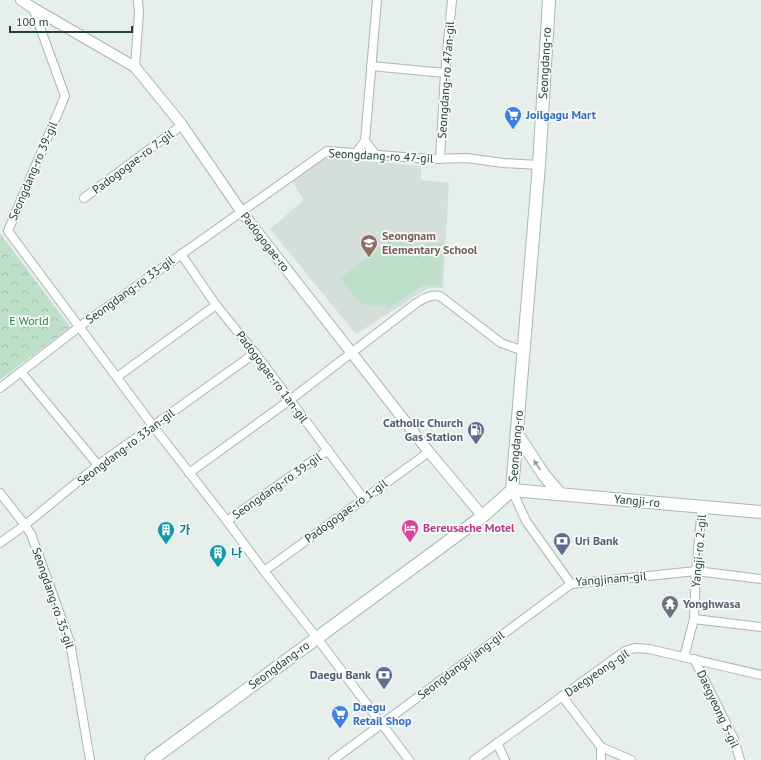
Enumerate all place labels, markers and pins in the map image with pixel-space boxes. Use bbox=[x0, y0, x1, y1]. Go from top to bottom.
supermarket icon: Joilgagu Mart bbox=[503, 105, 523, 130]
place label: Joilgagu Mart bbox=[525, 107, 597, 122]
place label: Seongnam Elementary School bbox=[382, 228, 478, 257]
school or university icon: Seongnam Elementary School bbox=[359, 233, 379, 258]
place label: Catholic Church Gas Station bbox=[383, 415, 463, 444]
fuel station icon: Catholic Church Gas Station bbox=[466, 420, 486, 445]
hotel icon: Bereusache Motel bbox=[400, 518, 420, 543]
building icon: 가 bbox=[156, 520, 176, 545]
place label: Bereusache Motel bbox=[423, 520, 515, 535]
place label: 가 bbox=[179, 522, 190, 537]
bank icon: Uri Bank bbox=[552, 531, 572, 556]
place label: Uri Bank bbox=[575, 533, 619, 548]
building icon: 나 bbox=[208, 543, 228, 568]
place label: 나 bbox=[231, 545, 242, 560]
temple icon: Yonghwasa bbox=[660, 594, 680, 619]
place label: Yonghwasa bbox=[682, 596, 740, 611]
bank icon: Daegu Bank bbox=[374, 665, 394, 690]
place label: Daegu Bank bbox=[310, 667, 371, 682]
place label: Daegu Retail Shop bbox=[353, 699, 412, 728]
supermarket icon: Daegu Retail Shop bbox=[330, 704, 350, 729]

